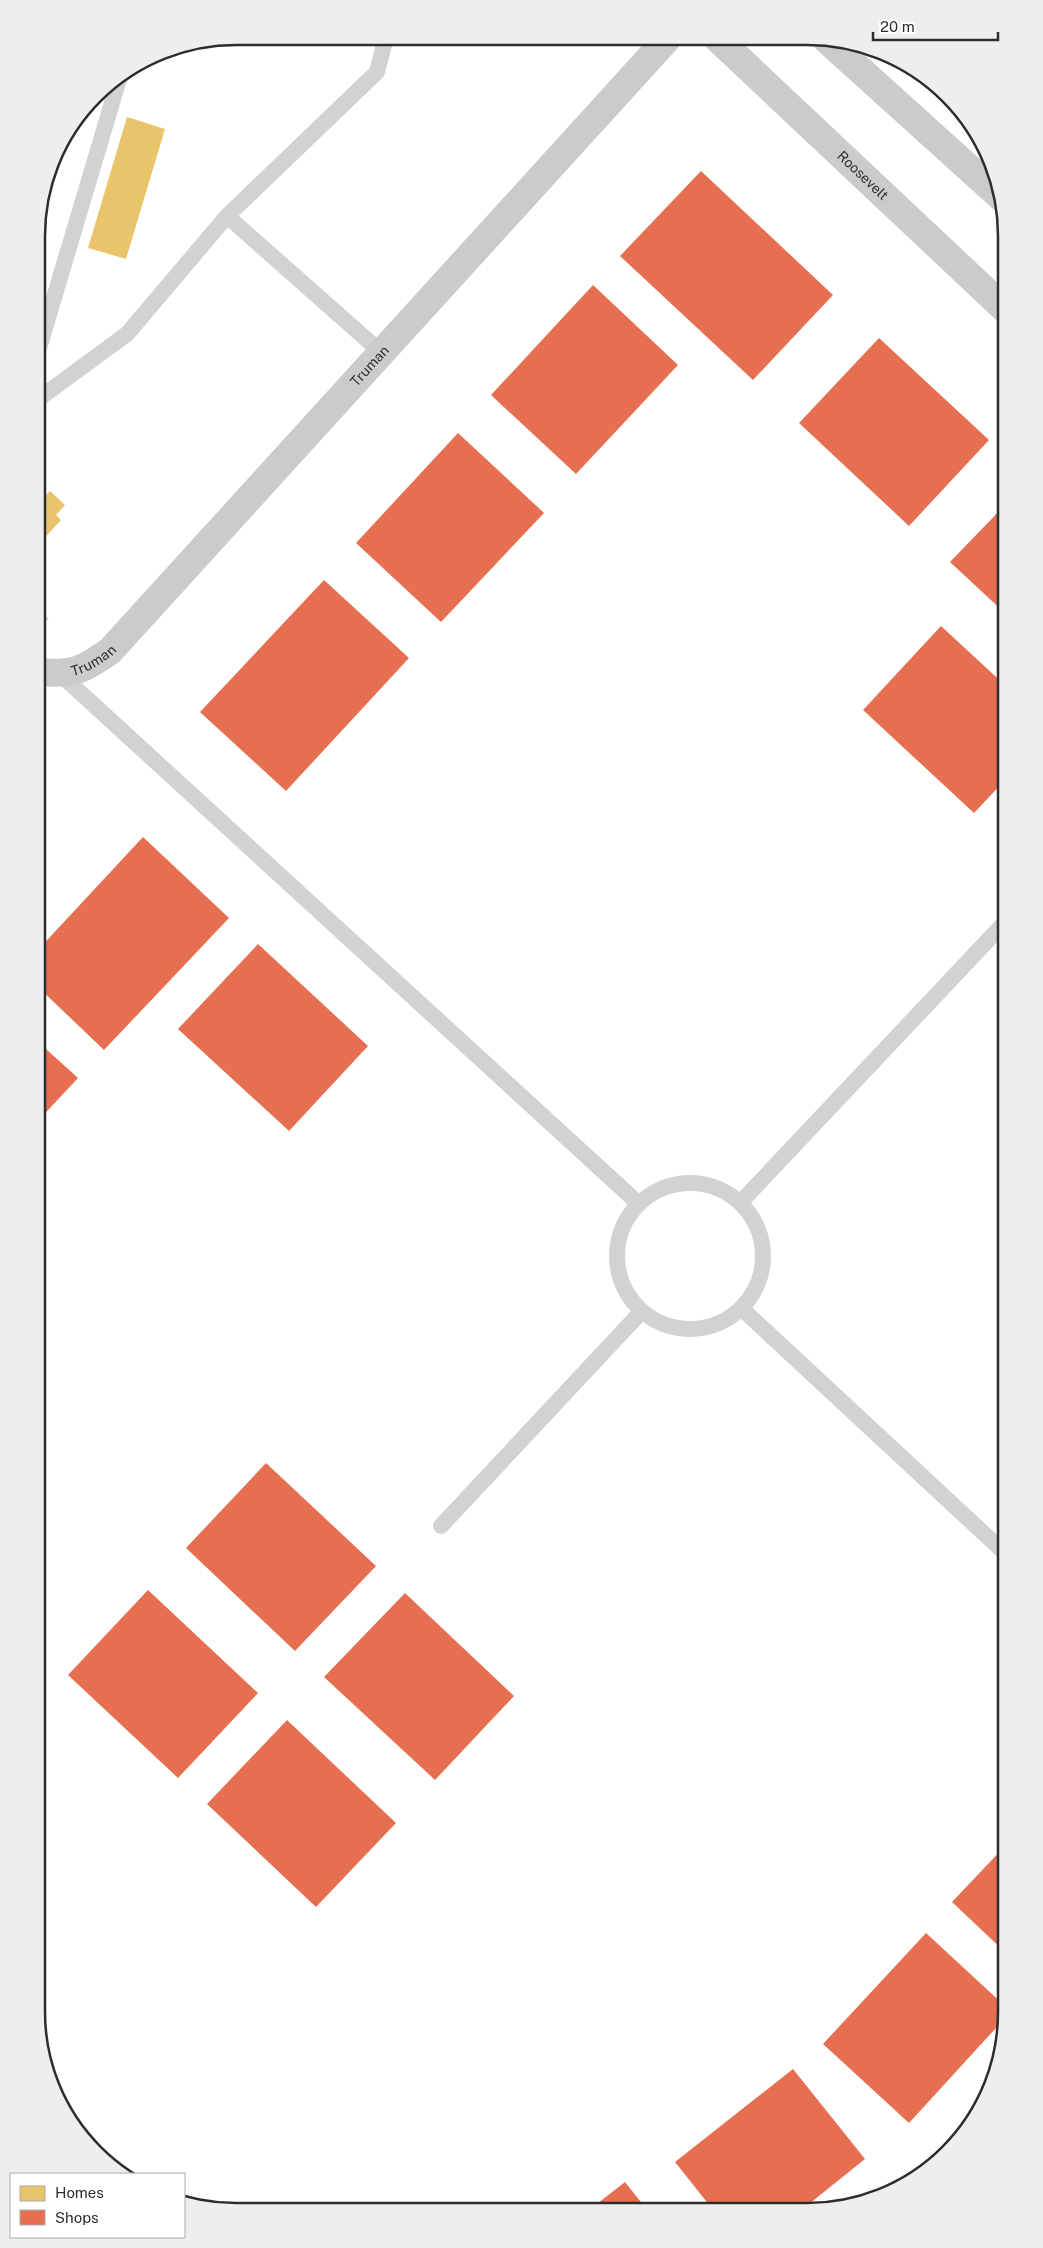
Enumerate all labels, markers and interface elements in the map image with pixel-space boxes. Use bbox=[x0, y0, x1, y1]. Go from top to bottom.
scale bar bbox=[873, 10, 998, 42]
text: 20 m bbox=[880, 18, 915, 35]
street label: Roosevelt bbox=[834, 148, 892, 203]
street label: Truman bbox=[347, 342, 392, 390]
street label: Truman bbox=[69, 642, 119, 679]
legend bbox=[10, 2173, 185, 2238]
text: Homes bbox=[55, 2184, 104, 2201]
text: Shops bbox=[55, 2209, 99, 2226]

